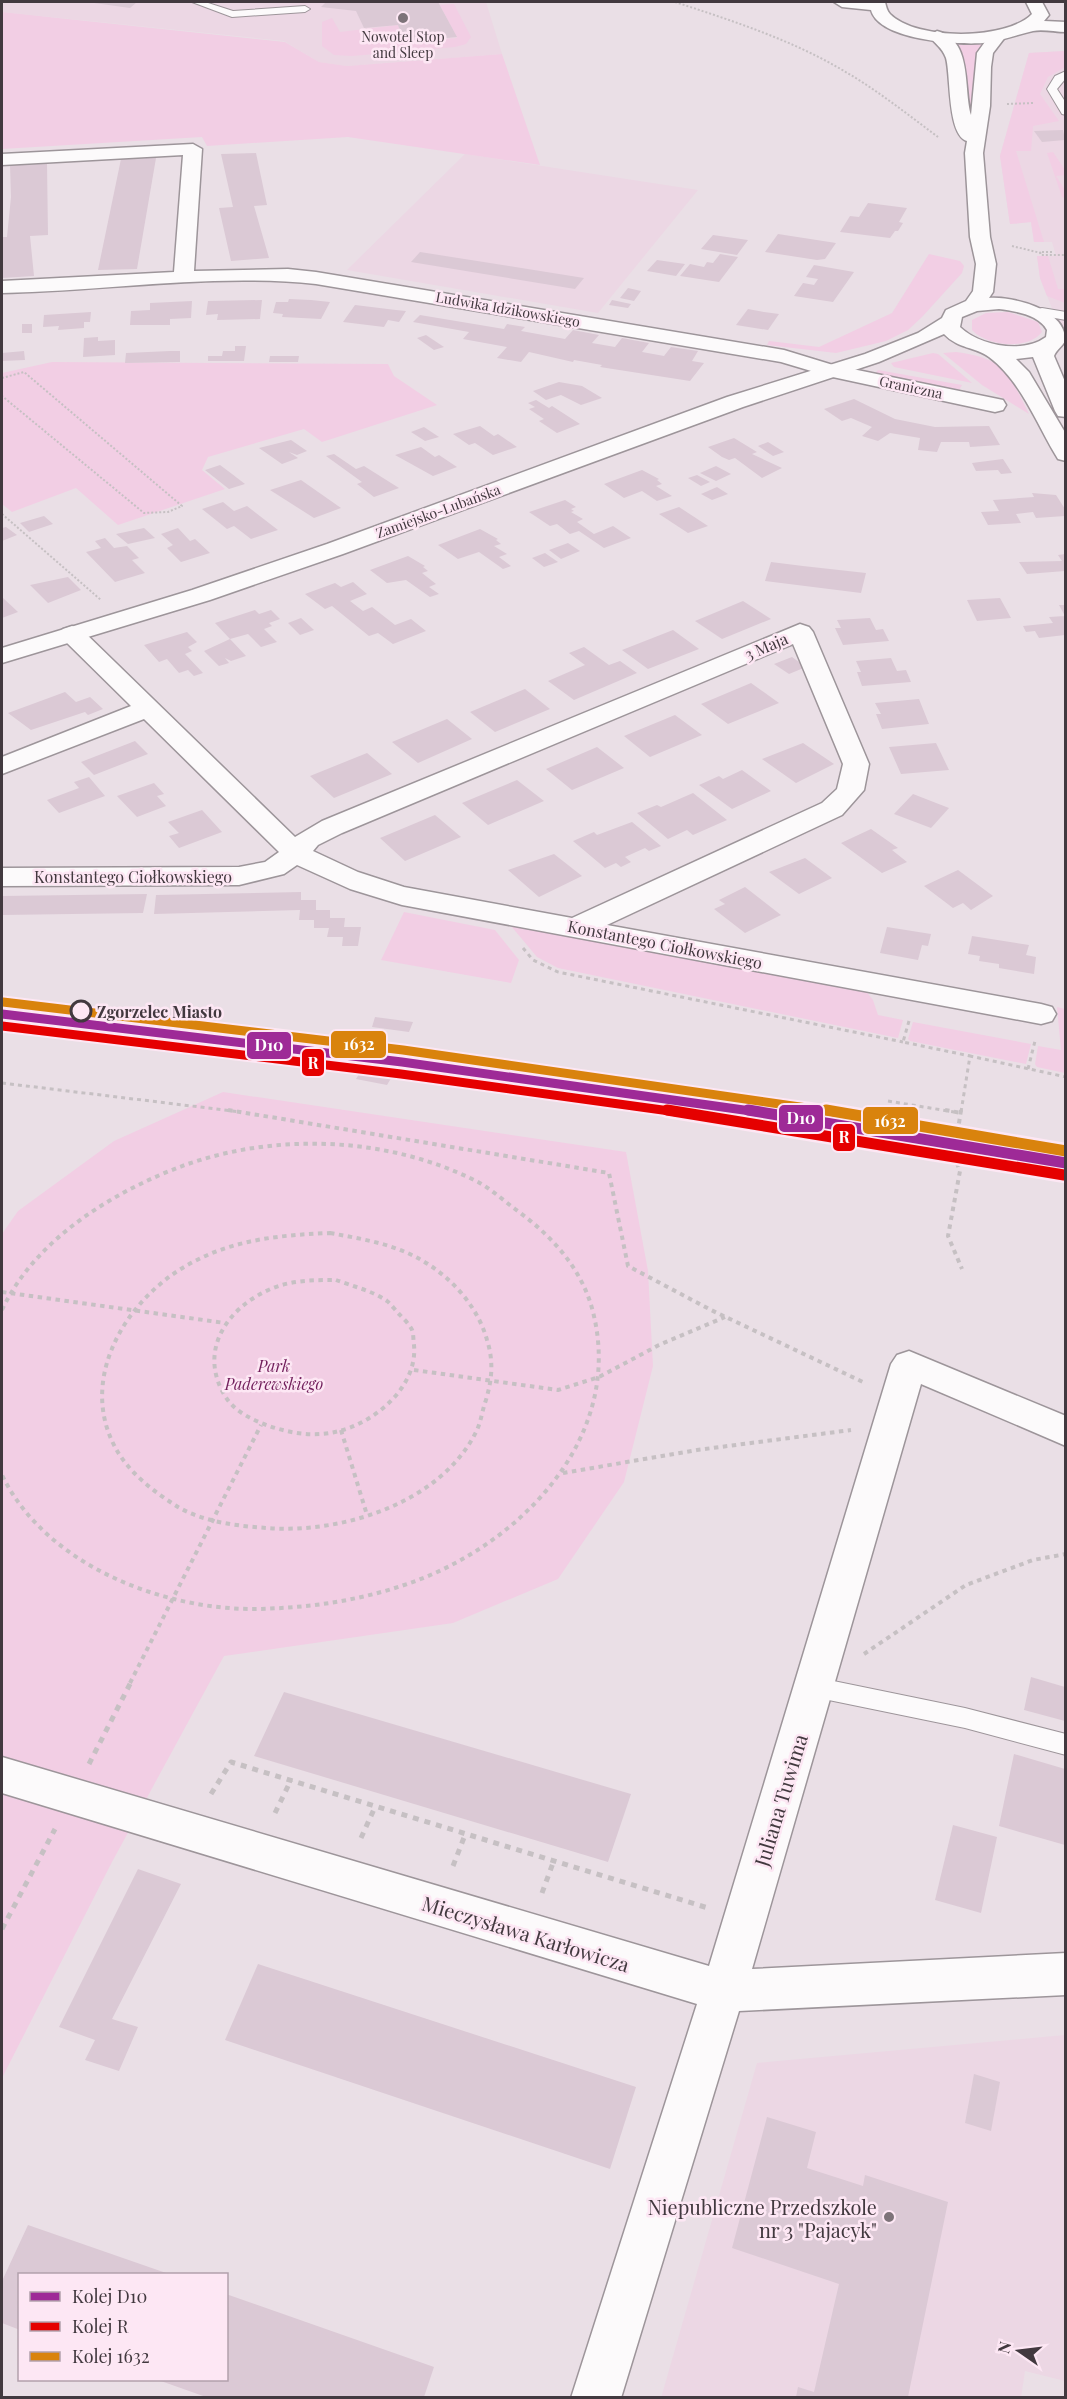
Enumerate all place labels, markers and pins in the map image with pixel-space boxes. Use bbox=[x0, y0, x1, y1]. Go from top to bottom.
marker: Nowotel Stop and Sleep bbox=[396, 11, 410, 25]
place label: Nowotel Stop and Sleep bbox=[361, 27, 445, 62]
marker: Zgorzelec Miasto bbox=[70, 1000, 92, 1022]
place label: Zgorzelec Miasto bbox=[97, 1001, 222, 1022]
place label: Niepubliczne Przedszkole nr 3 "Pajacyk" bbox=[648, 2193, 877, 2243]
marker: Niepubliczne Przedszkole nr 3 "Pajacyk" bbox=[882, 2210, 896, 2224]

